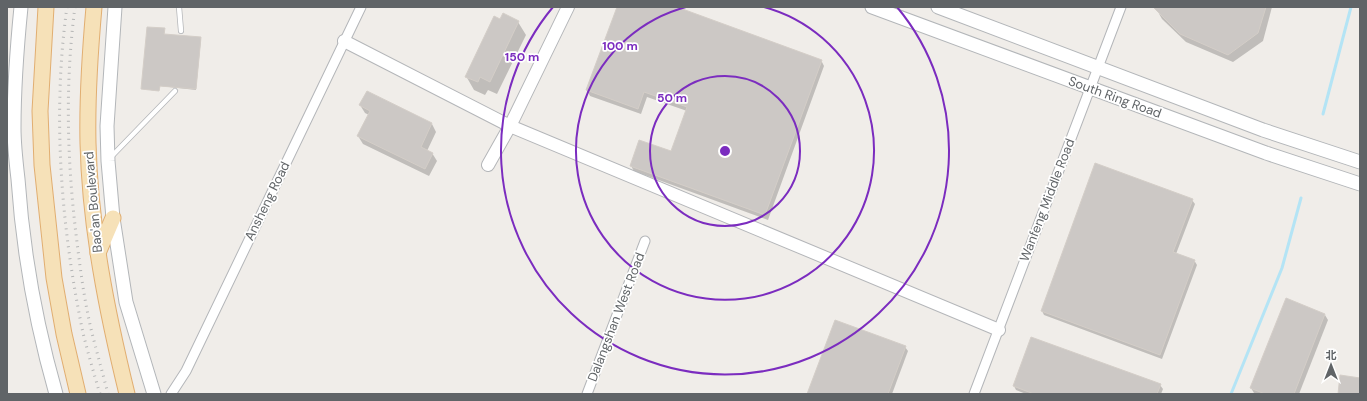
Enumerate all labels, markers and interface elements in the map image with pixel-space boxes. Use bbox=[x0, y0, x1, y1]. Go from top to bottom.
text: 100 m bbox=[602, 38, 638, 54]
text: 150 m bbox=[505, 49, 539, 65]
street label: South Ring Road bbox=[1066, 72, 1164, 122]
text: 50 m bbox=[657, 90, 687, 106]
street label: Wanfeng Middle Road bbox=[1016, 136, 1078, 264]
centre of rings bbox=[718, 144, 732, 158]
street label: Bao'an Boulevard bbox=[80, 151, 106, 253]
street label: Ansheng Road bbox=[241, 159, 293, 243]
street label: Dalangshan West Road bbox=[584, 250, 648, 384]
north arrow bbox=[1311, 345, 1351, 385]
text: 北 bbox=[1326, 348, 1337, 362]

